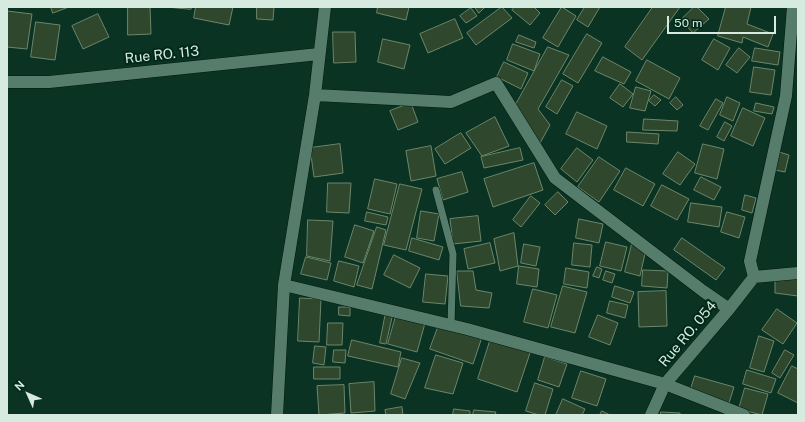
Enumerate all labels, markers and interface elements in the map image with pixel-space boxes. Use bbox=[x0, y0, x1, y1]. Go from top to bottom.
scale bar bbox=[669, 8, 778, 34]
text: 50 m bbox=[674, 16, 702, 30]
street label: Rue RO. 113 bbox=[124, 43, 200, 67]
street label: Rue RO. 054 bbox=[656, 298, 720, 370]
north arrow bbox=[8, 374, 48, 414]
text: N bbox=[12, 378, 27, 393]

